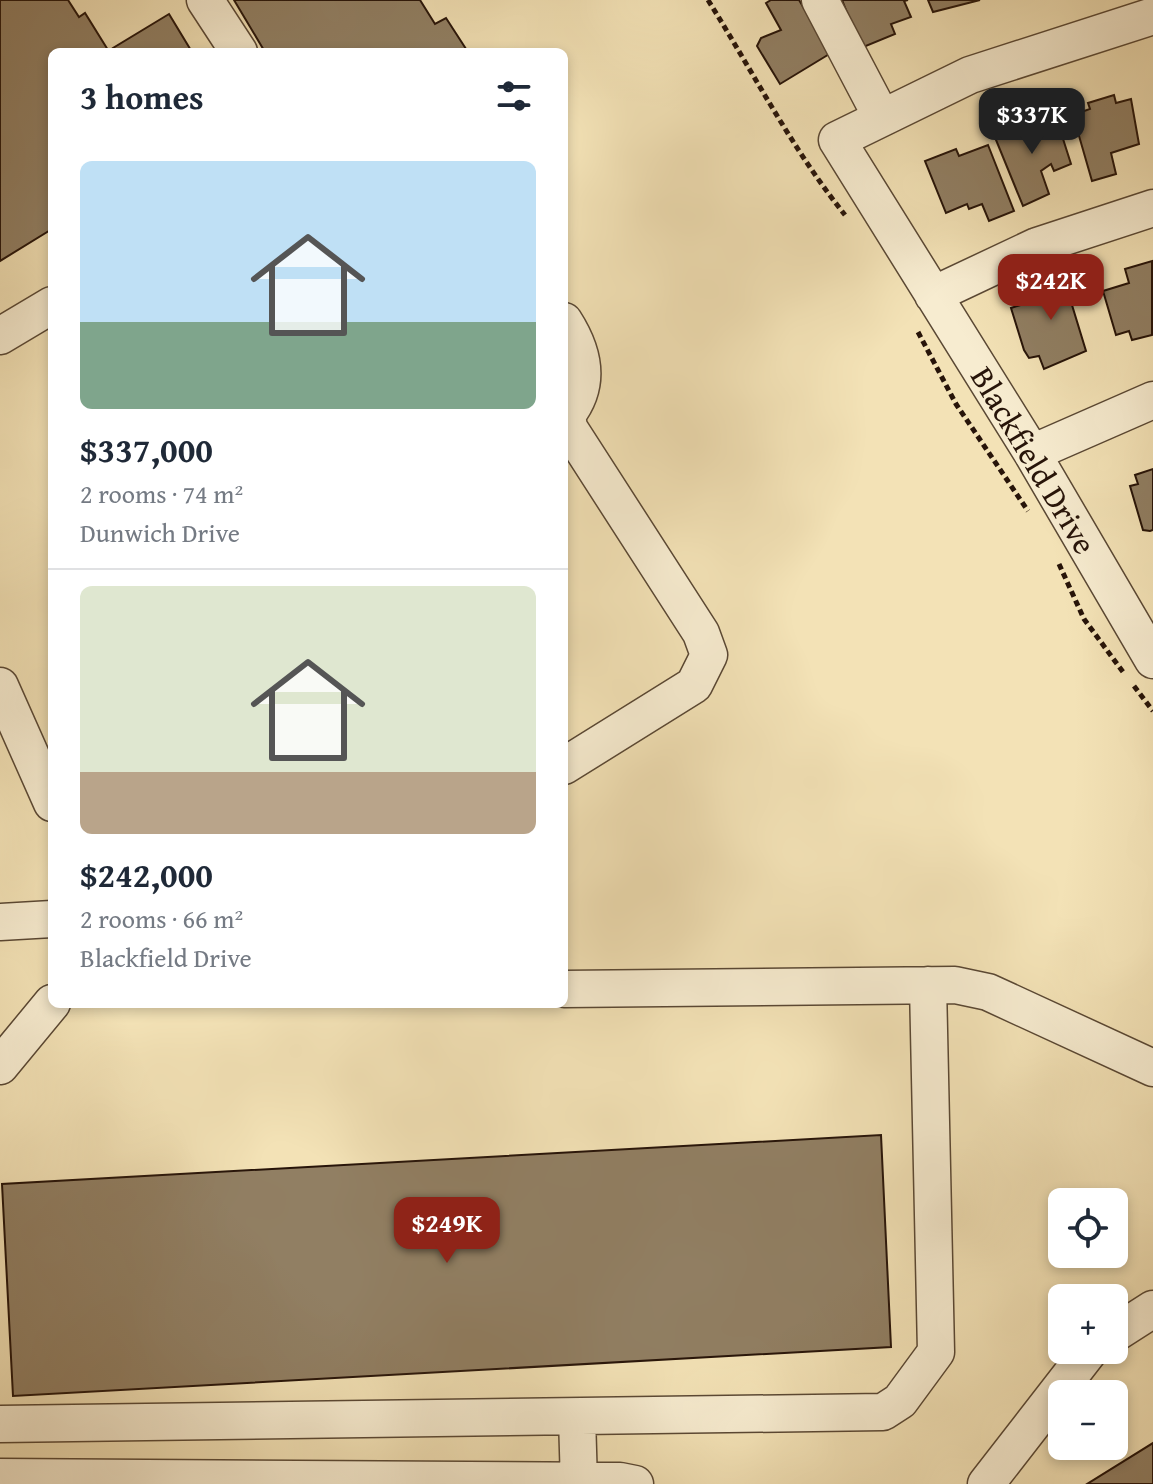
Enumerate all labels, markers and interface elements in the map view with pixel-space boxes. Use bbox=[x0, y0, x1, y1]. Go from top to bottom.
text: 3 homes bbox=[80, 72, 204, 121]
icon: filters bbox=[492, 74, 536, 118]
pin: $337K bbox=[976, 88, 1088, 156]
text: $337K bbox=[997, 94, 1067, 133]
icon: home bbox=[236, 213, 380, 357]
pin: $242K bbox=[995, 254, 1107, 322]
text: $242K bbox=[1016, 260, 1086, 299]
street label: Blackfield Drive bbox=[959, 357, 1109, 563]
text: $337,000 bbox=[80, 425, 213, 474]
text: 2 rooms · 74 m² bbox=[80, 474, 243, 513]
text: Dunwich Drive bbox=[80, 513, 240, 552]
icon: home bbox=[236, 638, 380, 782]
text: $242,000 bbox=[80, 850, 213, 899]
text: 2 rooms · 66 m² bbox=[80, 899, 243, 938]
text: Blackfield Drive bbox=[80, 938, 252, 977]
map controls bbox=[1048, 1188, 1128, 1460]
button: locate bbox=[1048, 1188, 1128, 1268]
pin: $249K bbox=[391, 1197, 503, 1265]
text: $249K bbox=[412, 1203, 482, 1242]
button: + bbox=[1048, 1284, 1128, 1364]
button: − bbox=[1048, 1380, 1128, 1460]

